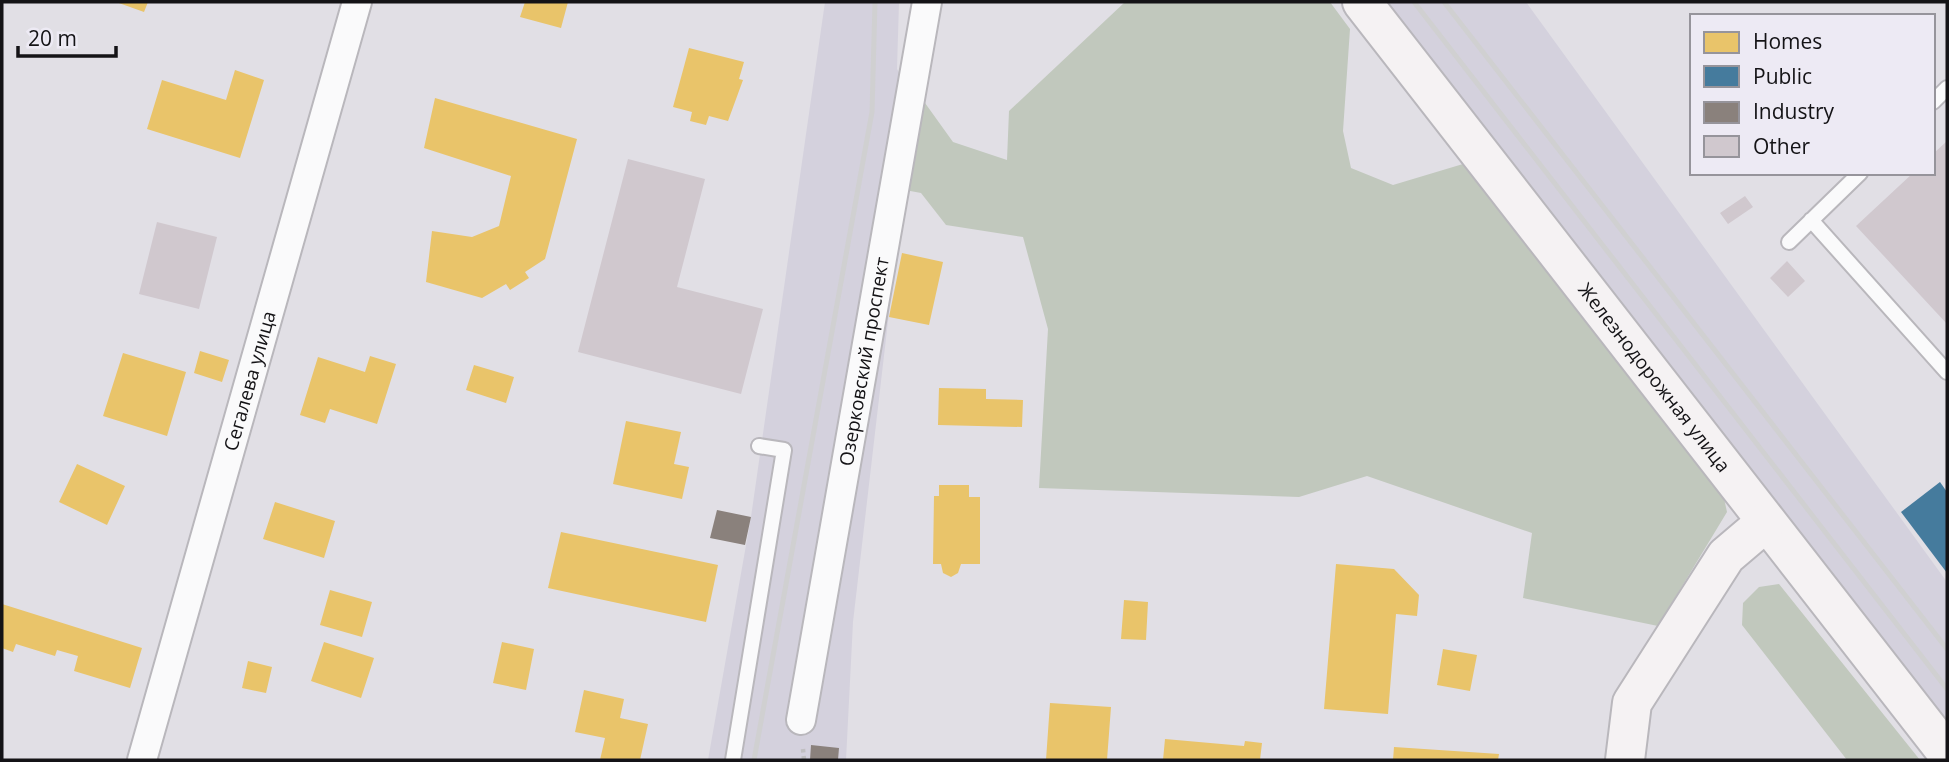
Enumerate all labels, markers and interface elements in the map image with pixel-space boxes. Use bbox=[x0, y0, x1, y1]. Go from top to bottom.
scale bar bbox=[18, 14, 116, 58]
legend bbox=[1690, 14, 1935, 175]
text: 20 m bbox=[28, 24, 77, 52]
text: Homes bbox=[1753, 27, 1822, 55]
text: Public bbox=[1753, 62, 1812, 90]
text: Industry bbox=[1753, 97, 1835, 125]
text: Other bbox=[1753, 132, 1810, 160]
street label: Озерковский проспект bbox=[833, 255, 895, 468]
street label: Железнодорожная улица bbox=[1573, 278, 1736, 478]
street label: Сегалева улица bbox=[217, 308, 282, 454]

